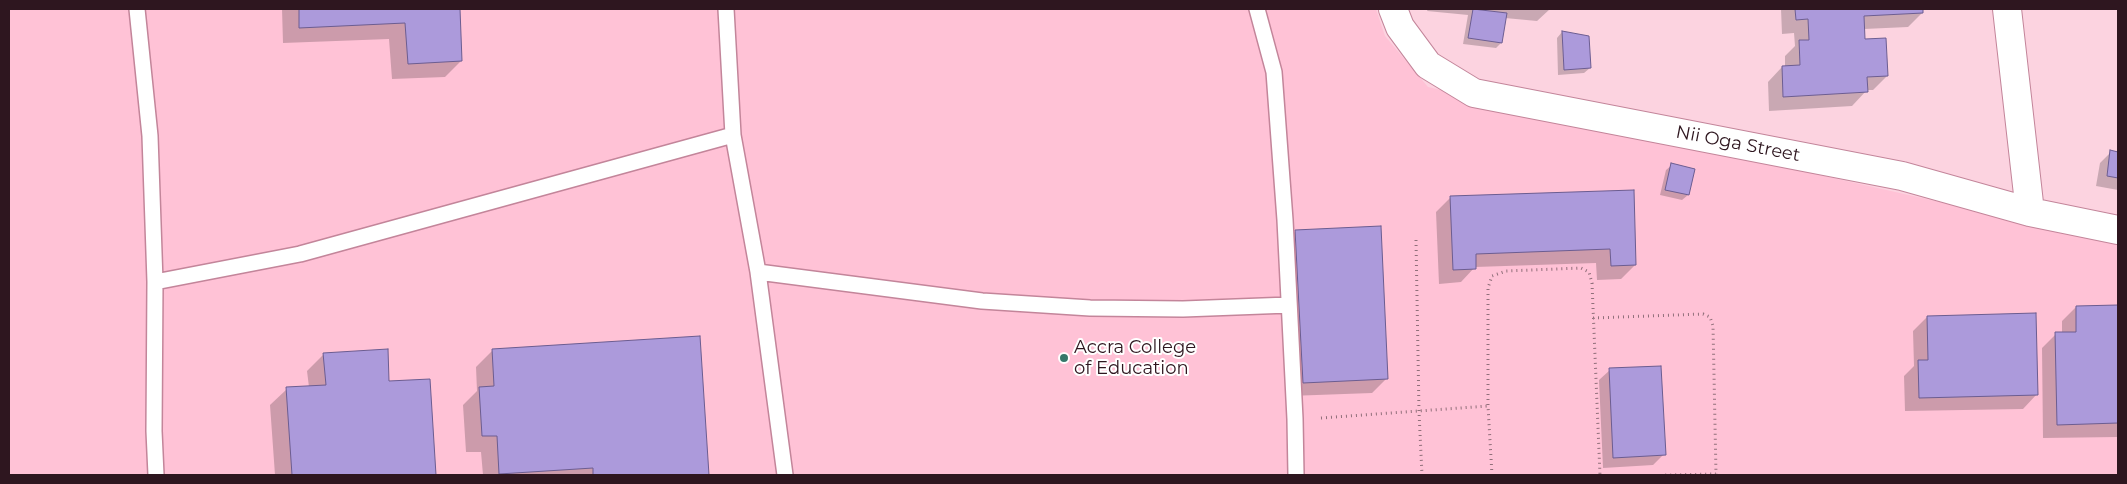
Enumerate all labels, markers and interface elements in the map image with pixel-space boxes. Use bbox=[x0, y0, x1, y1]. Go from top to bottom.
street label: Nii Oga Street bbox=[1674, 121, 1802, 167]
place label: Accra College of Education bbox=[1074, 337, 1196, 379]
marker: Accra College of Education bbox=[1058, 352, 1070, 364]

